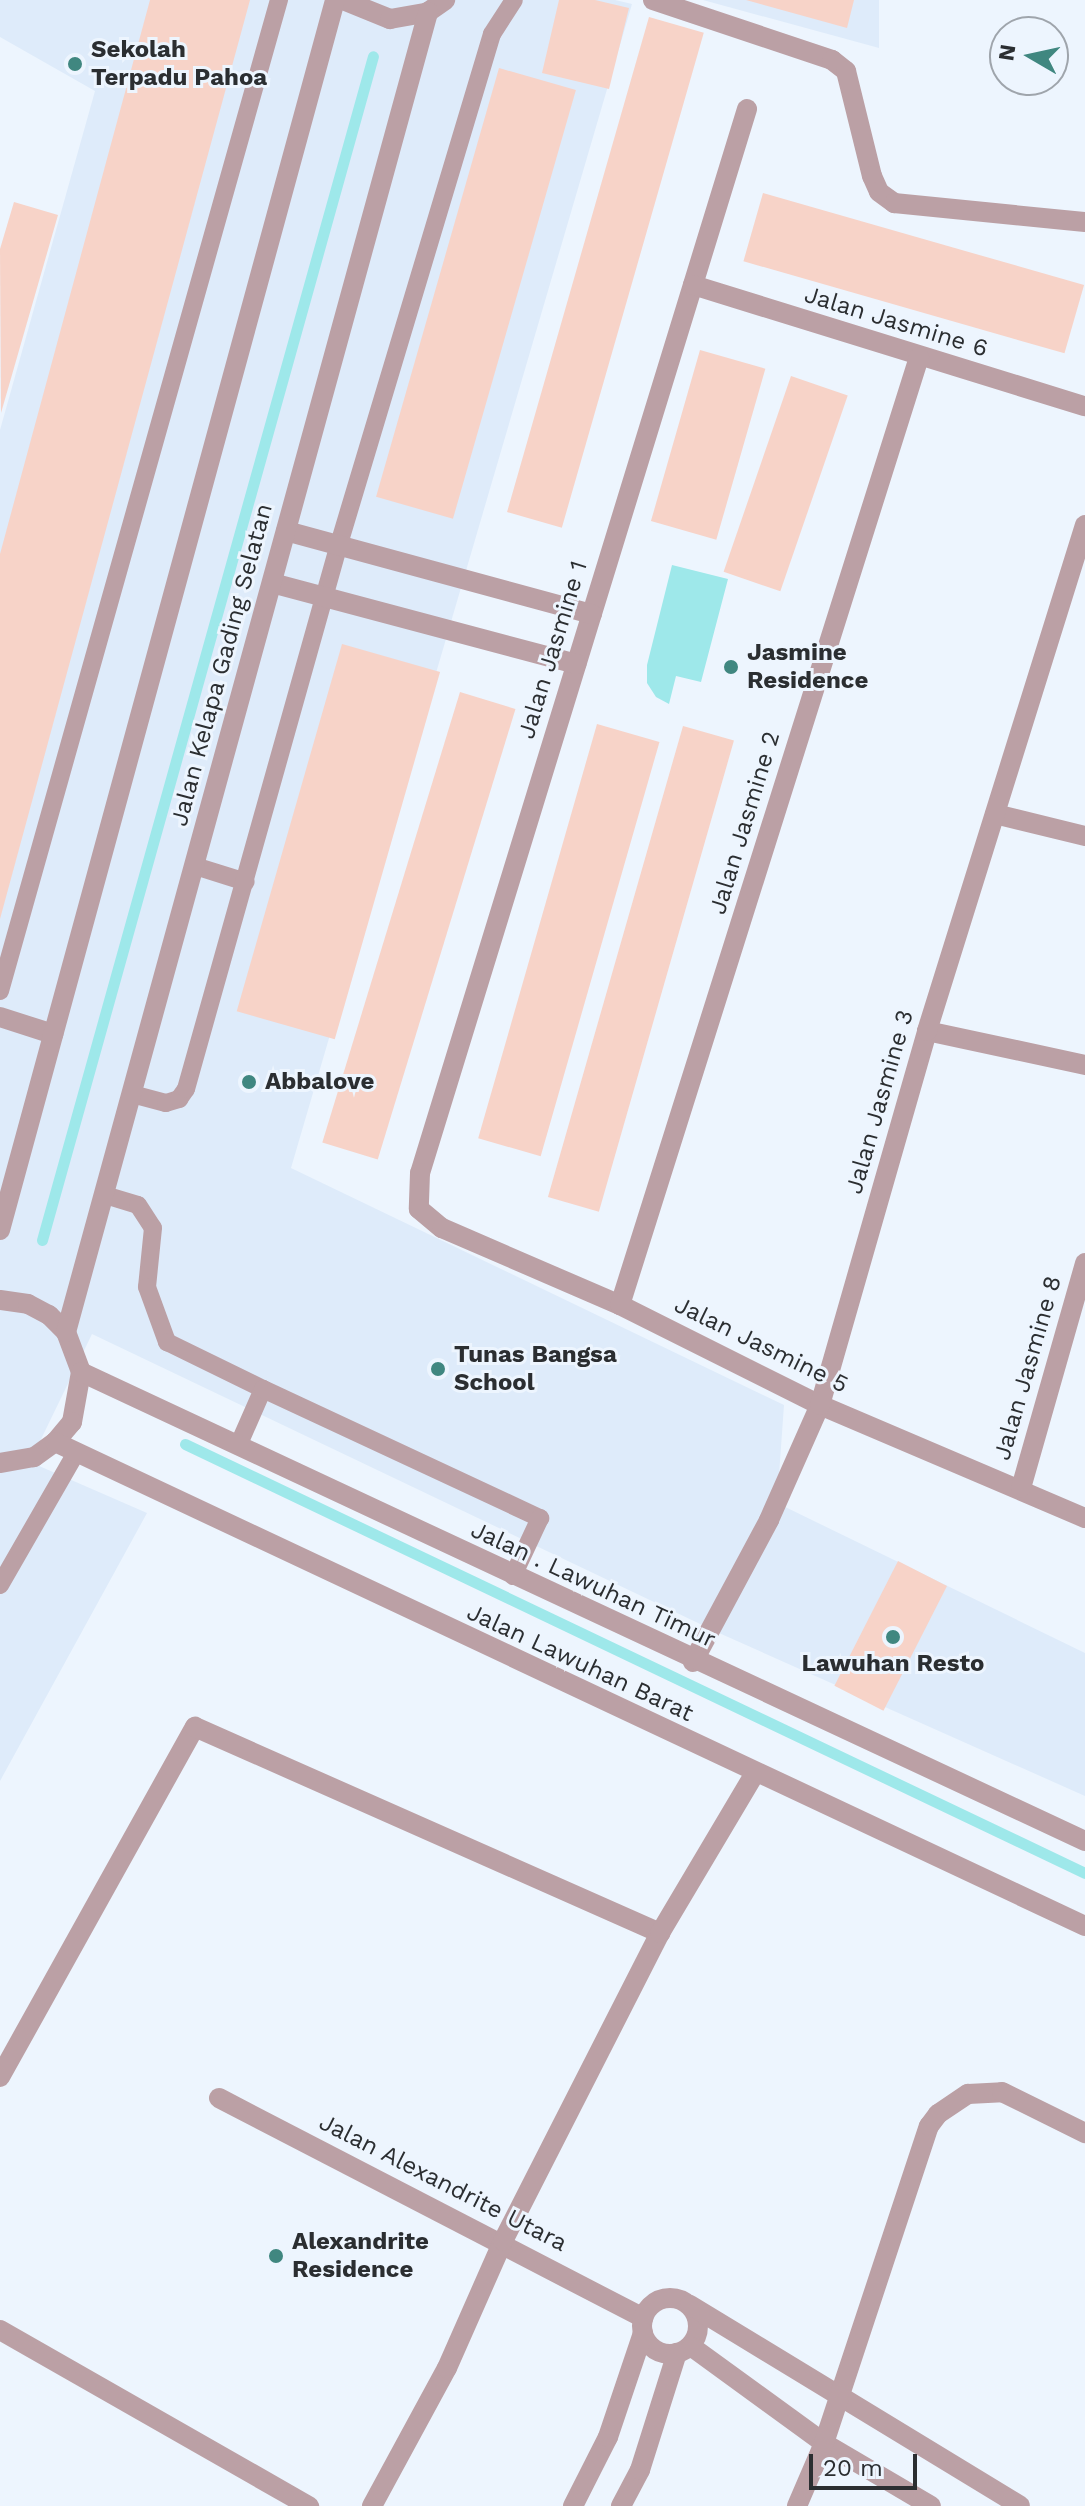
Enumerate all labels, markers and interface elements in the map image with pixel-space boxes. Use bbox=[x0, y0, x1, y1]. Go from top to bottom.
north arrow bbox=[989, 16, 1069, 96]
place label: Sekolah Terpadu Pahoa bbox=[91, 36, 267, 92]
text: N bbox=[993, 42, 1020, 62]
marker: Sekolah Terpadu Pahoa bbox=[66, 55, 84, 73]
street label: Jalan Jasmine 6 bbox=[801, 280, 991, 364]
street label: Jalan Kelapa Gading Selatan bbox=[165, 500, 279, 830]
street label: Jalan Jasmine 1 bbox=[512, 557, 594, 743]
place label: Jasmine Residence bbox=[747, 639, 868, 695]
marker: Jasmine Residence bbox=[722, 658, 740, 676]
street label: Jalan Jasmine 2 bbox=[703, 728, 787, 918]
street label: Jalan Jasmine 3 bbox=[840, 1007, 920, 1197]
place label: Abbalove bbox=[265, 1068, 374, 1096]
marker: Abbalove bbox=[240, 1073, 258, 1091]
street label: Jalan Jasmine 8 bbox=[988, 1272, 1068, 1464]
street label: Jalan Jasmine 5 bbox=[669, 1290, 853, 1400]
place label: Tunas Bangsa School bbox=[454, 1341, 617, 1397]
marker: Tunas Bangsa School bbox=[429, 1360, 447, 1378]
street label: Jalan . Lawuhan Timur bbox=[466, 1515, 720, 1655]
street label: Jalan Lawuhan Barat bbox=[462, 1598, 698, 1728]
marker: Lawuhan Resto bbox=[884, 1628, 902, 1646]
place label: Lawuhan Resto bbox=[802, 1650, 984, 1678]
street label: Jalan Alexandrite Utara bbox=[314, 2108, 572, 2258]
place label: Alexandrite Residence bbox=[292, 2228, 429, 2284]
marker: Alexandrite Residence bbox=[267, 2247, 285, 2265]
scale bar bbox=[813, 2438, 921, 2488]
text: 20 m bbox=[823, 2454, 883, 2482]

